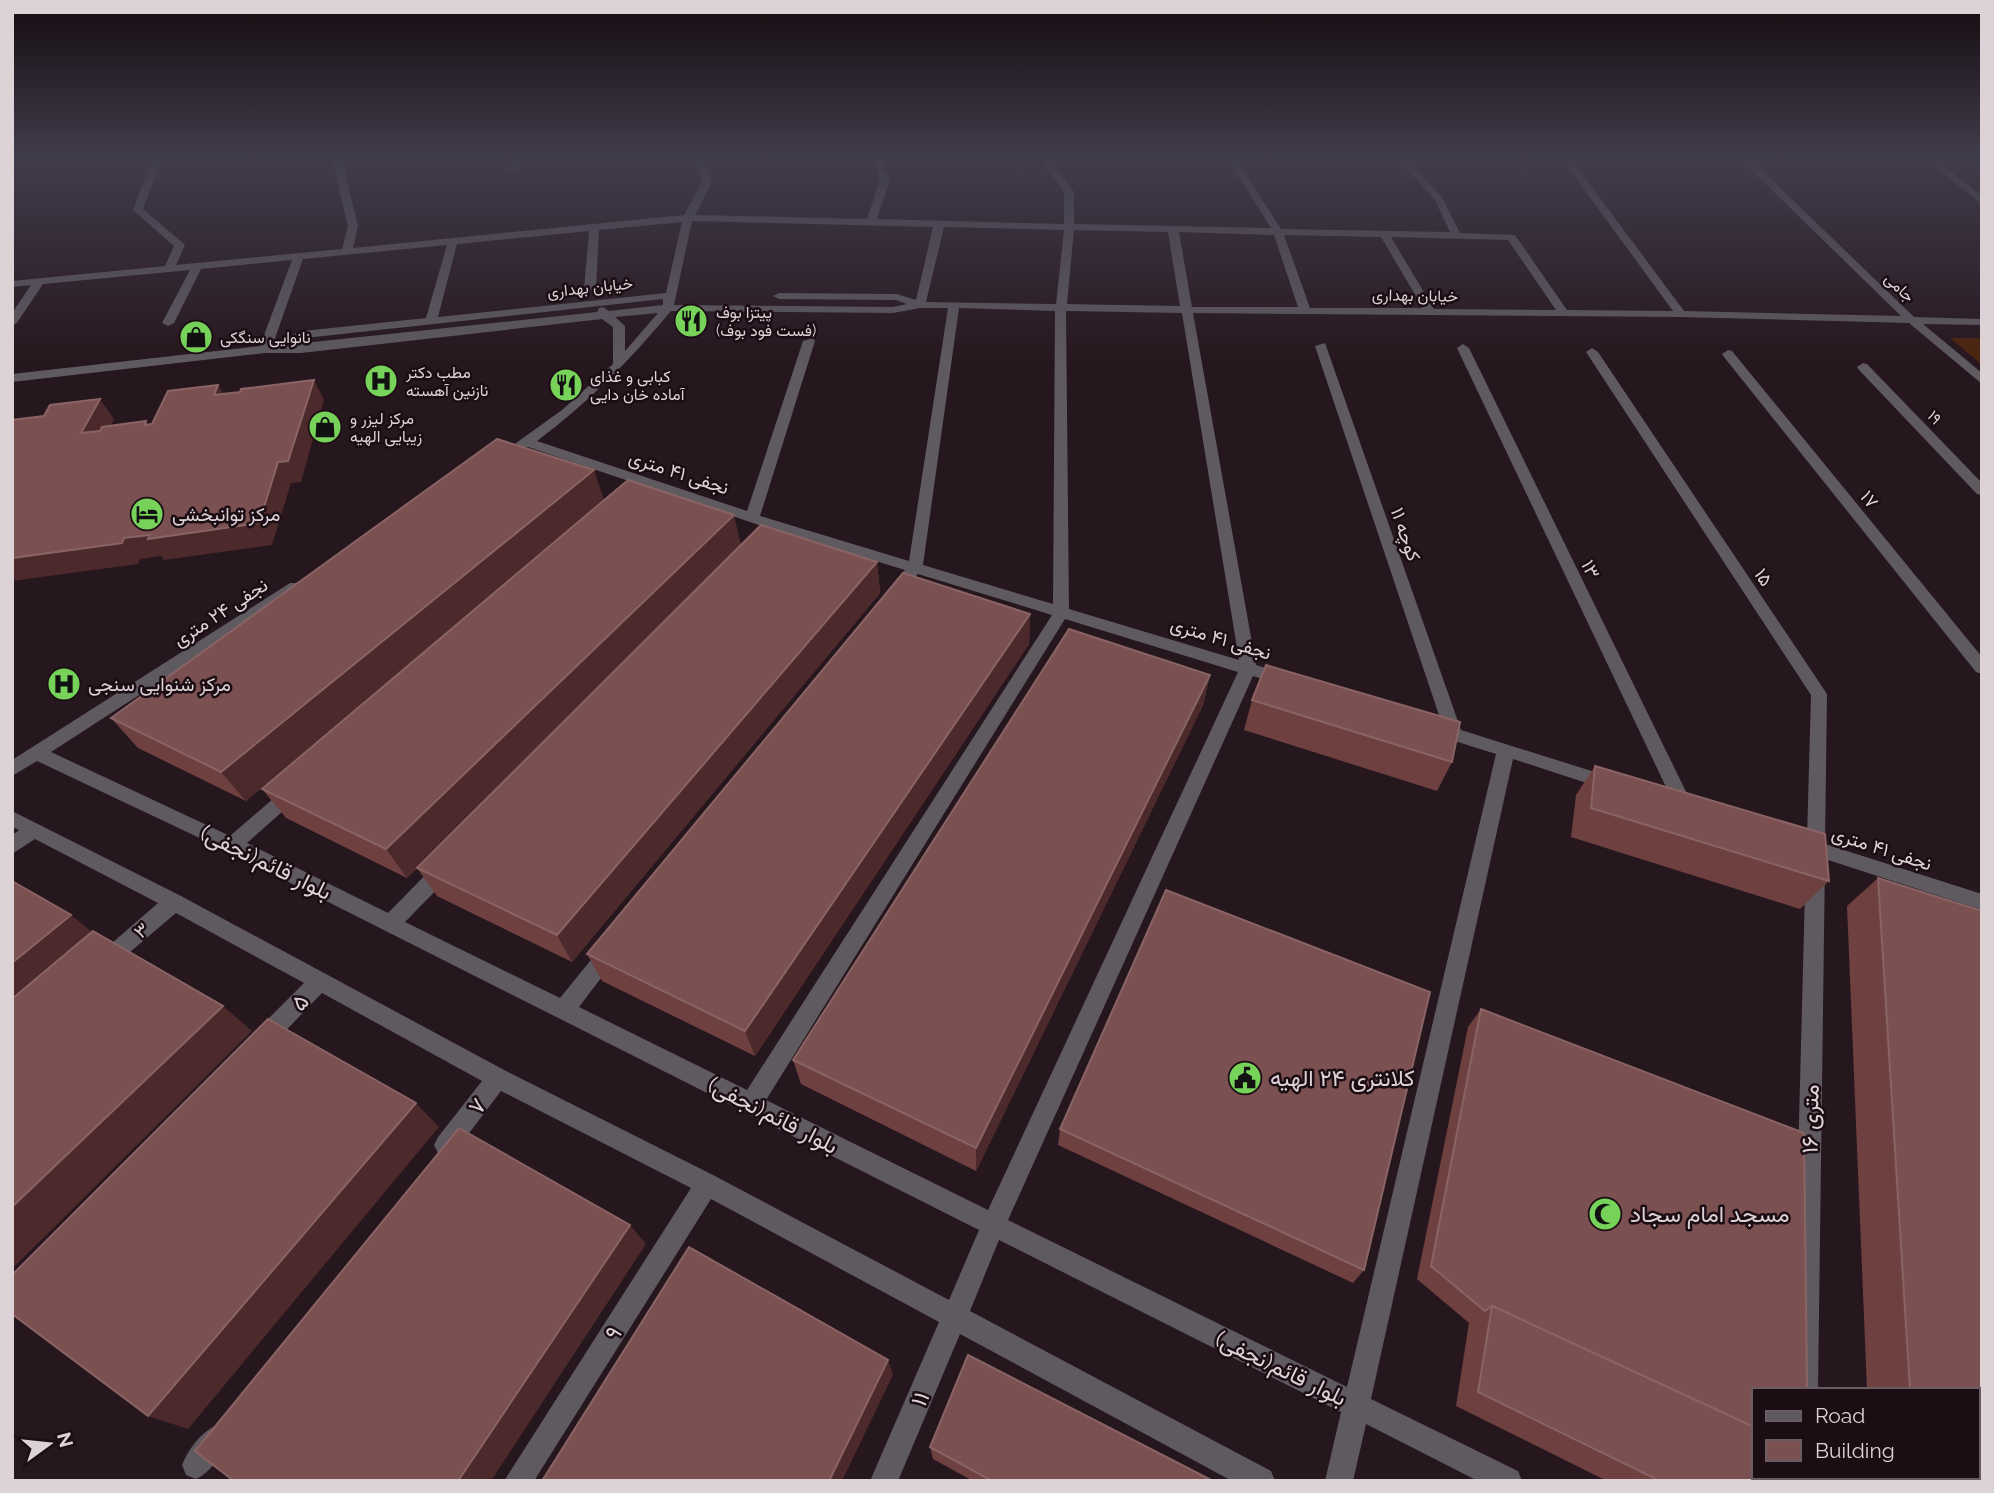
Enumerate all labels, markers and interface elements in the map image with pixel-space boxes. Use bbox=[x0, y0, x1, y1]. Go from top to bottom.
street label: جامی bbox=[1880, 269, 1919, 307]
street label: خیابان بهداری bbox=[546, 274, 634, 302]
street label: خیابان بهداری bbox=[1372, 285, 1459, 307]
restaurant icon: پیتزا بوف (فست فود بوف) bbox=[672, 302, 710, 340]
place label: پیتزا بوف (فست فود بوف) bbox=[716, 303, 816, 341]
shop icon: نانوایی سنگکی bbox=[177, 318, 215, 356]
place label: نانوایی سنگکی bbox=[220, 328, 311, 348]
hospital icon: مطب دکتر نازنین آهسته bbox=[362, 362, 400, 400]
place label: مطب دکتر نازنین آهسته bbox=[405, 363, 488, 401]
restaurant icon: کبابی و غذای آماده خان دایی bbox=[547, 366, 585, 404]
place label: کبابی و غذای آماده خان دایی bbox=[590, 367, 686, 405]
street label: ۱۹ bbox=[1924, 406, 1946, 428]
shop icon: مرکز لیزر و زیبایی الهیه bbox=[306, 408, 344, 446]
place label: مرکز لیزر و زیبایی الهیه bbox=[350, 409, 422, 447]
street label: نجفی ۴۱ متری bbox=[626, 445, 732, 499]
street label: ۱۷ bbox=[1856, 486, 1884, 512]
hotel icon: مرکز توانبخشی bbox=[128, 495, 166, 533]
place label: مرکز توانبخشی bbox=[172, 503, 280, 526]
street label: کوچه ۱۱ bbox=[1384, 504, 1425, 565]
street label: ۱۳ bbox=[1577, 556, 1605, 582]
street label: ۱۵ bbox=[1750, 564, 1778, 590]
street label: نجفی ۲۴ متری bbox=[169, 573, 272, 652]
street label: نجفی ۴۱ متری bbox=[1168, 612, 1274, 665]
hospital icon: مرکز شنوایی سنجی bbox=[45, 665, 83, 703]
place label: مرکز شنوایی سنجی bbox=[88, 673, 231, 696]
street label: بلوار قائم(نجفی) bbox=[195, 818, 336, 907]
street label: نجفی ۴۱ متری bbox=[1829, 821, 1935, 875]
street label: ۳ bbox=[129, 918, 153, 942]
street label: ۵ bbox=[285, 987, 314, 1016]
public building icon: کلانتری ۲۴ الهیه bbox=[1226, 1059, 1264, 1097]
place label: کلانتری ۲۴ الهیه bbox=[1270, 1064, 1415, 1093]
street label: بلوار قائم(نجفی) bbox=[703, 1070, 843, 1161]
street label: ۱۶ متری bbox=[1795, 1084, 1826, 1154]
street label: ۷ bbox=[462, 1092, 491, 1119]
mosque icon: مسجد امام سجاد bbox=[1586, 1195, 1624, 1233]
place label: مسجد امام سجاد bbox=[1630, 1200, 1789, 1229]
street label: ۹ bbox=[598, 1321, 627, 1345]
street label: بلوار قائم(نجفی) bbox=[1210, 1324, 1351, 1413]
street label: ۱۱ bbox=[905, 1387, 935, 1410]
legend bbox=[1752, 1388, 1980, 1479]
text: Road bbox=[1815, 1403, 1865, 1428]
north arrow bbox=[14, 1409, 84, 1479]
text: N bbox=[53, 1430, 78, 1449]
text: Building bbox=[1815, 1438, 1895, 1463]

